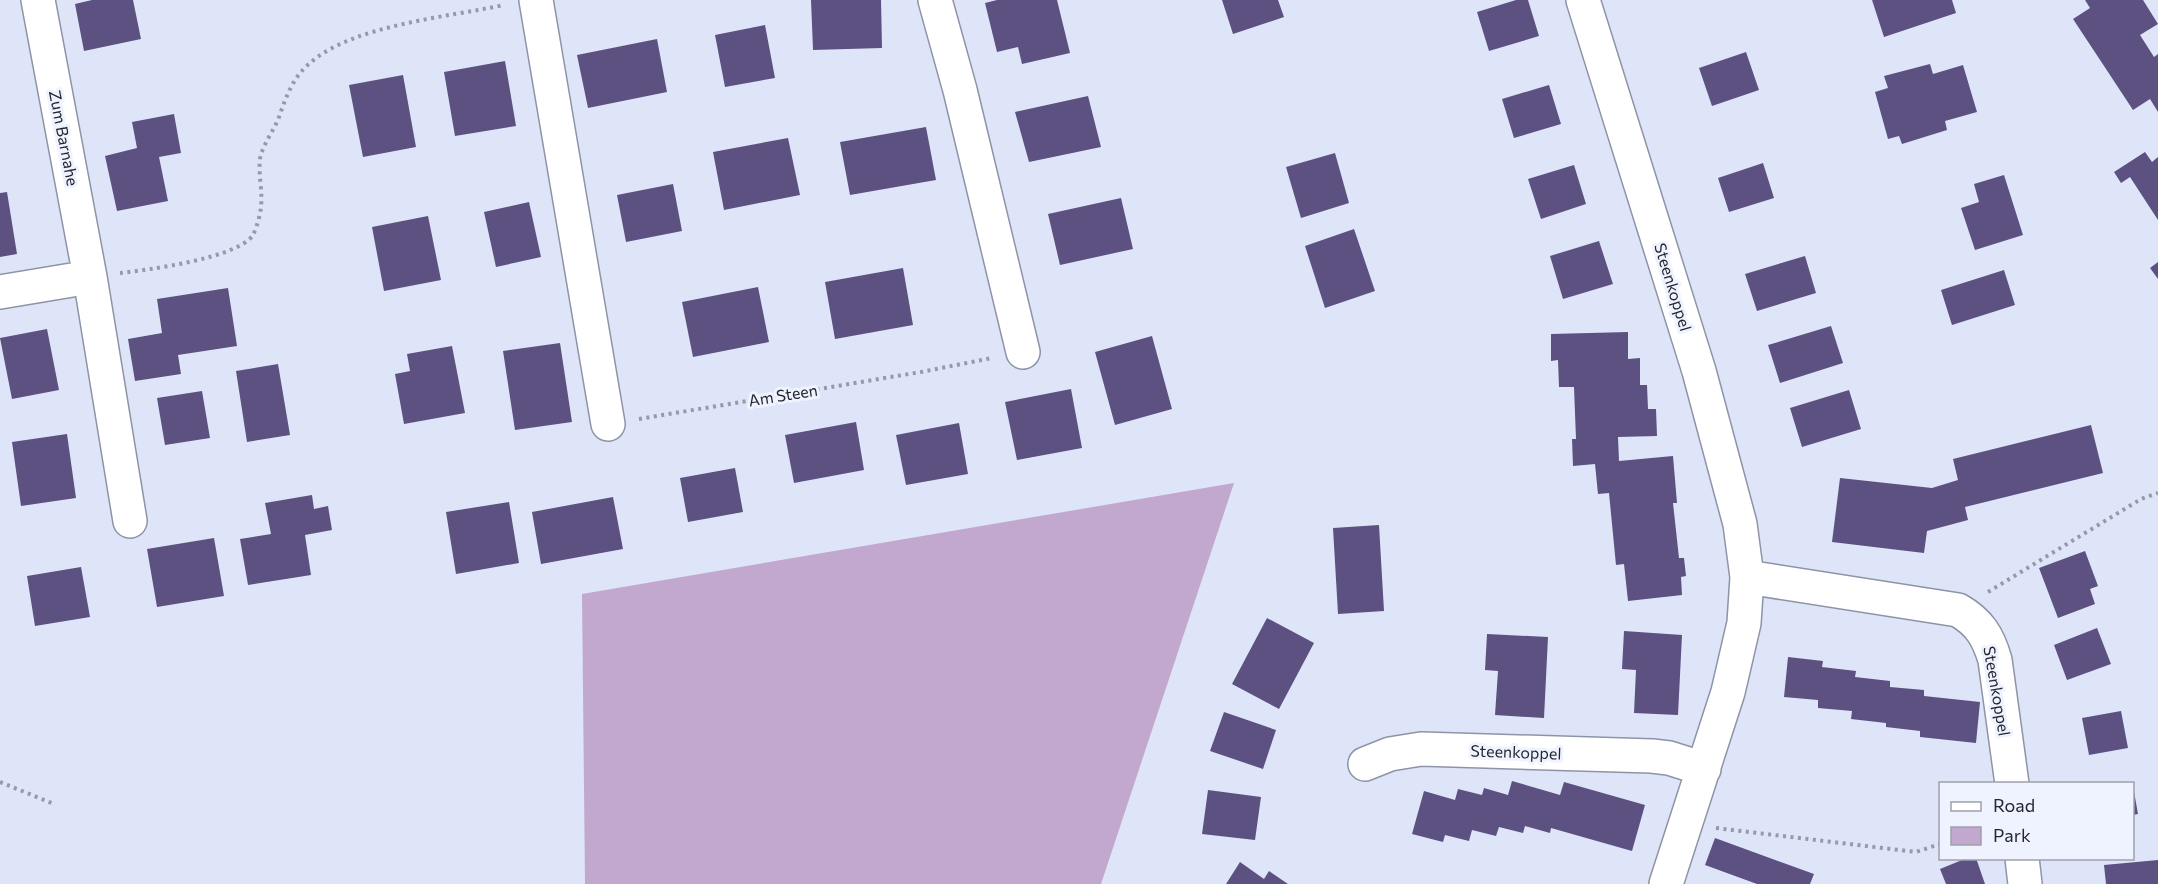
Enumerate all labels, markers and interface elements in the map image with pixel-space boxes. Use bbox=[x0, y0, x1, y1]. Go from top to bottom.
street label: Zum Barnahe bbox=[46, 89, 83, 187]
street label: Steenkoppel bbox=[1651, 241, 1696, 333]
street label: Am Steen bbox=[747, 380, 819, 409]
street label: Steenkoppel bbox=[1980, 644, 2015, 737]
street label: Steenkoppel bbox=[1470, 740, 1562, 763]
legend bbox=[1939, 782, 2134, 860]
text: Road bbox=[1993, 794, 2035, 816]
text: Park bbox=[1993, 824, 2031, 846]

